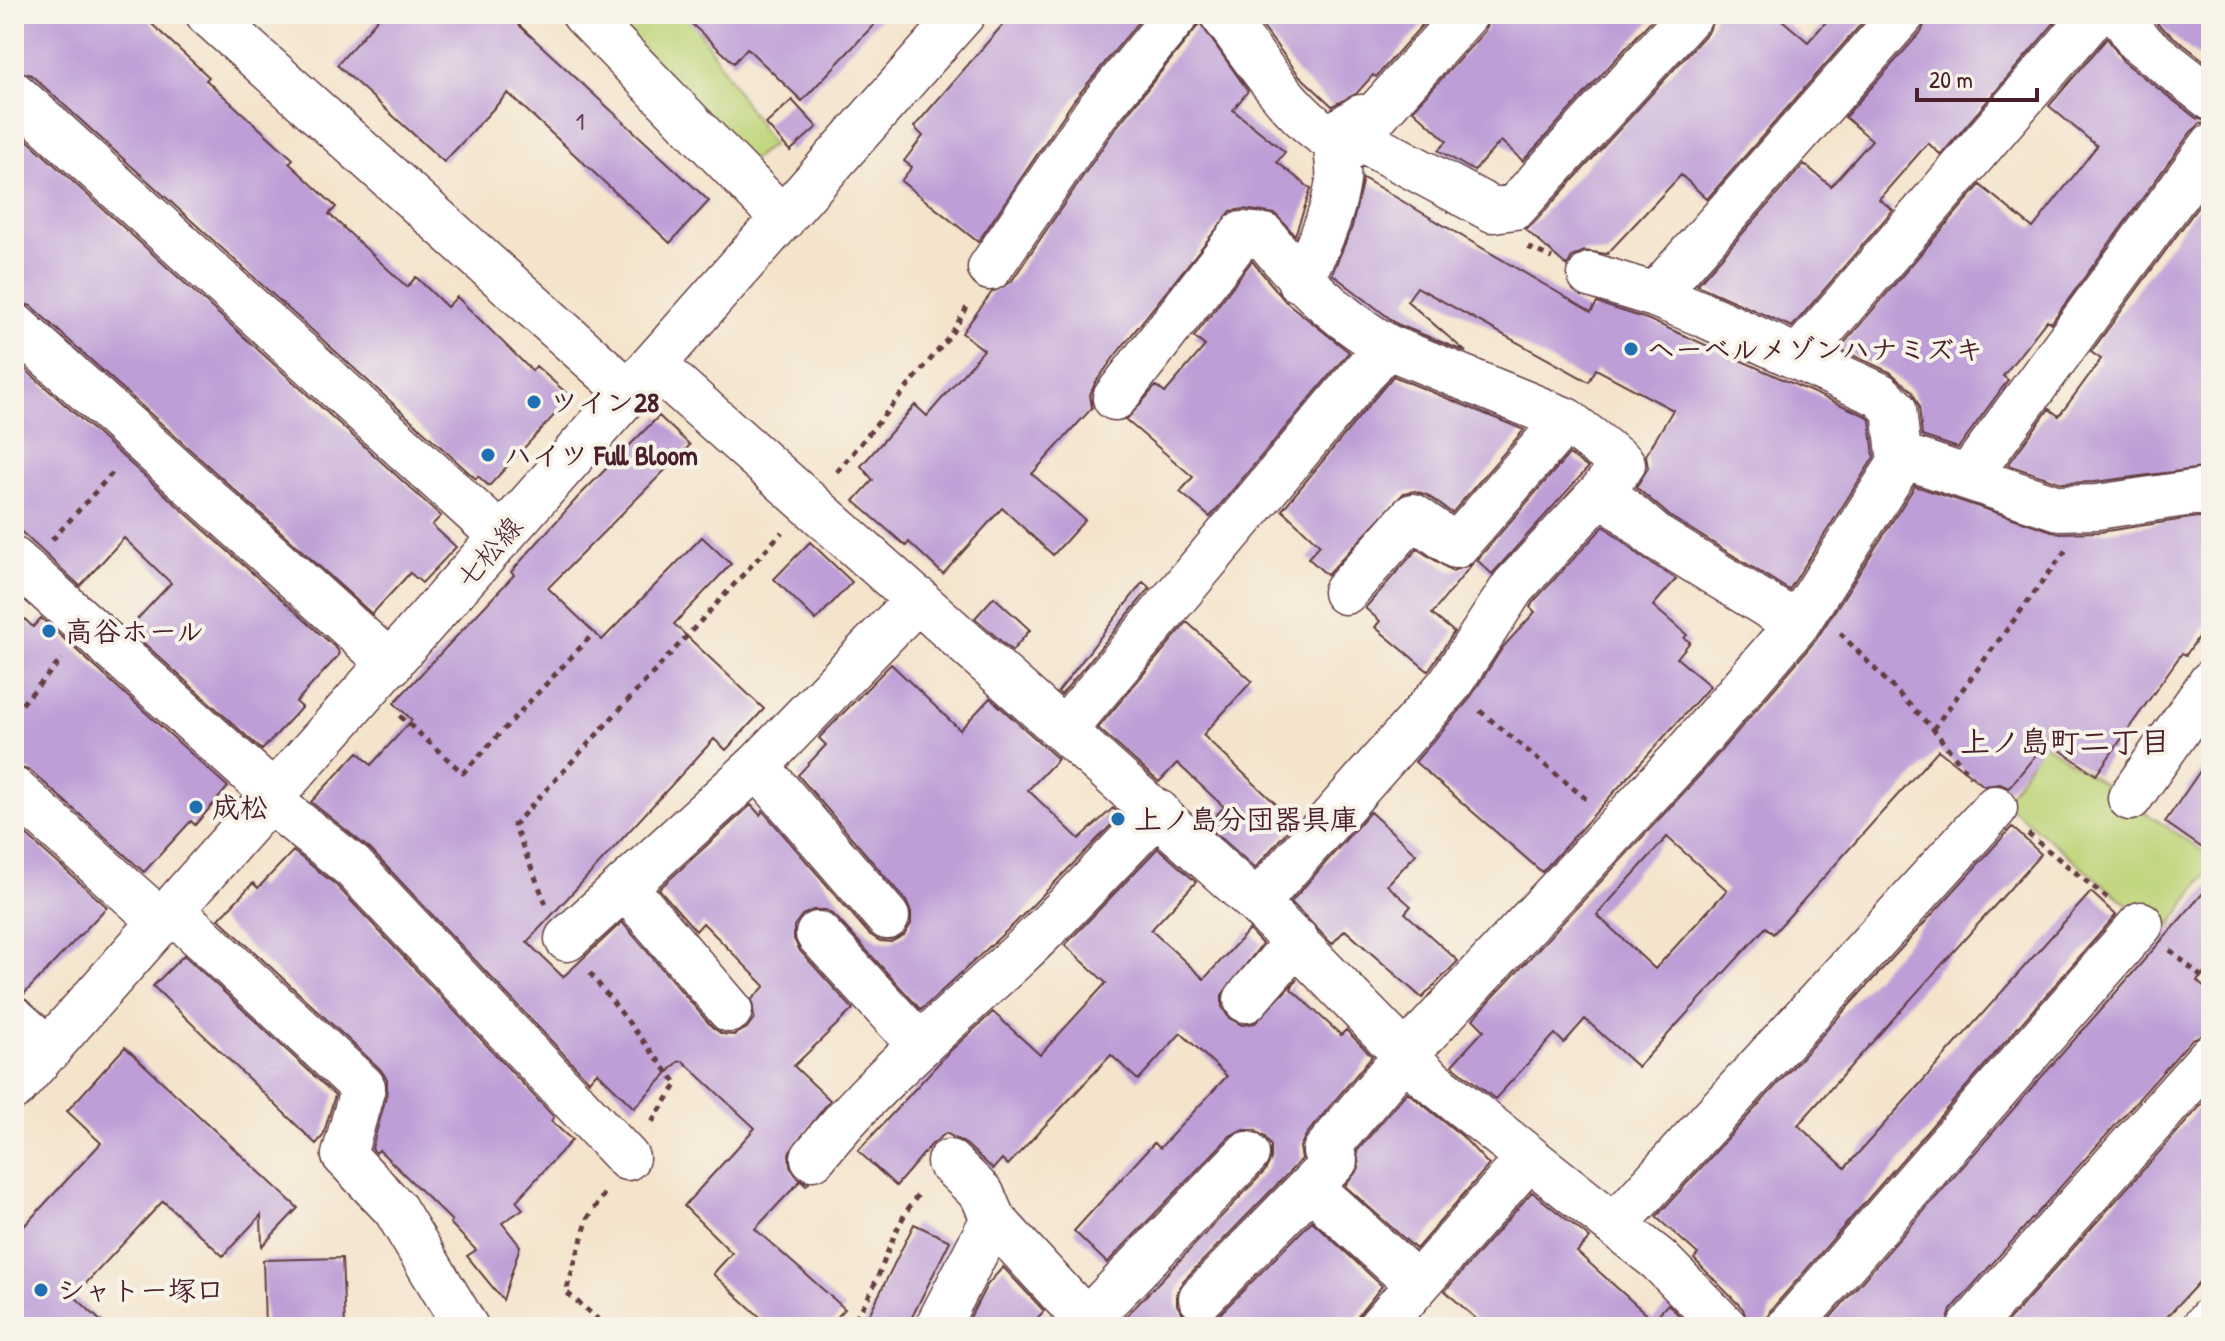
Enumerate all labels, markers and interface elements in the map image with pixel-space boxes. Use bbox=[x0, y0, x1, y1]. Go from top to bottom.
scale bar bbox=[1917, 52, 2037, 102]
text: 20 m bbox=[1929, 63, 1973, 95]
house number: 1 bbox=[576, 105, 584, 137]
place label: ヘーベルメゾンハナミズキ bbox=[1647, 330, 1983, 368]
marker: ヘーベルメゾンハナミズキ bbox=[1622, 340, 1640, 358]
place label: ツイン28 bbox=[550, 383, 659, 421]
marker: ツイン28 bbox=[525, 393, 543, 411]
place label: ハイツ Full Bloom bbox=[504, 436, 698, 474]
marker: ハイツ Full Bloom bbox=[479, 446, 497, 464]
street label: 七松線 bbox=[447, 508, 531, 596]
place label: 高谷ホール bbox=[65, 612, 204, 650]
marker: 高谷ホール bbox=[40, 622, 58, 640]
district label: 上ノ島町二丁目 bbox=[1960, 721, 2170, 761]
place label: 成松 bbox=[212, 788, 268, 826]
marker: 成松 bbox=[187, 798, 205, 816]
place label: 上ノ島分団器具庫 bbox=[1134, 800, 1358, 838]
marker: 上ノ島分団器具庫 bbox=[1109, 810, 1127, 828]
place label: シャトー塚口 bbox=[57, 1271, 224, 1309]
marker: シャトー塚口 bbox=[32, 1281, 50, 1299]

